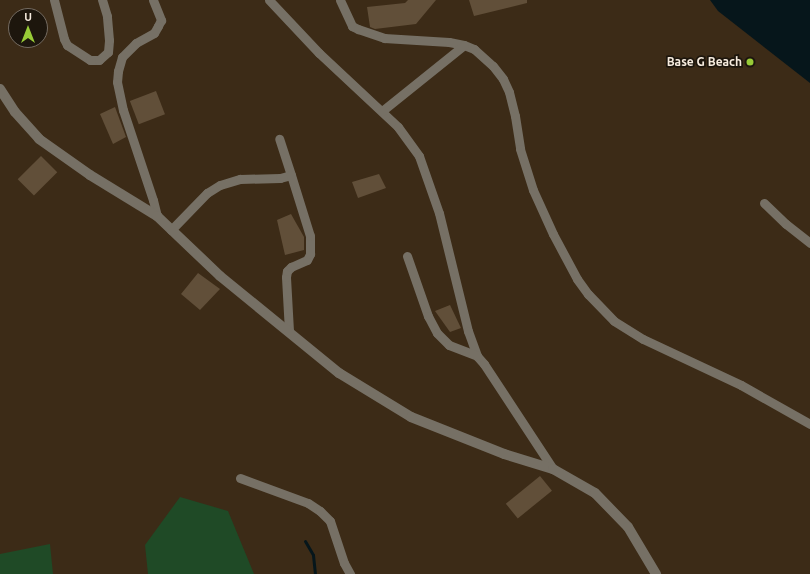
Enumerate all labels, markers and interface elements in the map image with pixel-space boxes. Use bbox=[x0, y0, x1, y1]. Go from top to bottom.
north arrow bbox=[8, 8, 48, 48]
text: U bbox=[24, 11, 32, 23]
place label: Base G Beach bbox=[667, 55, 742, 69]
marker: Base G Beach bbox=[745, 57, 755, 67]

